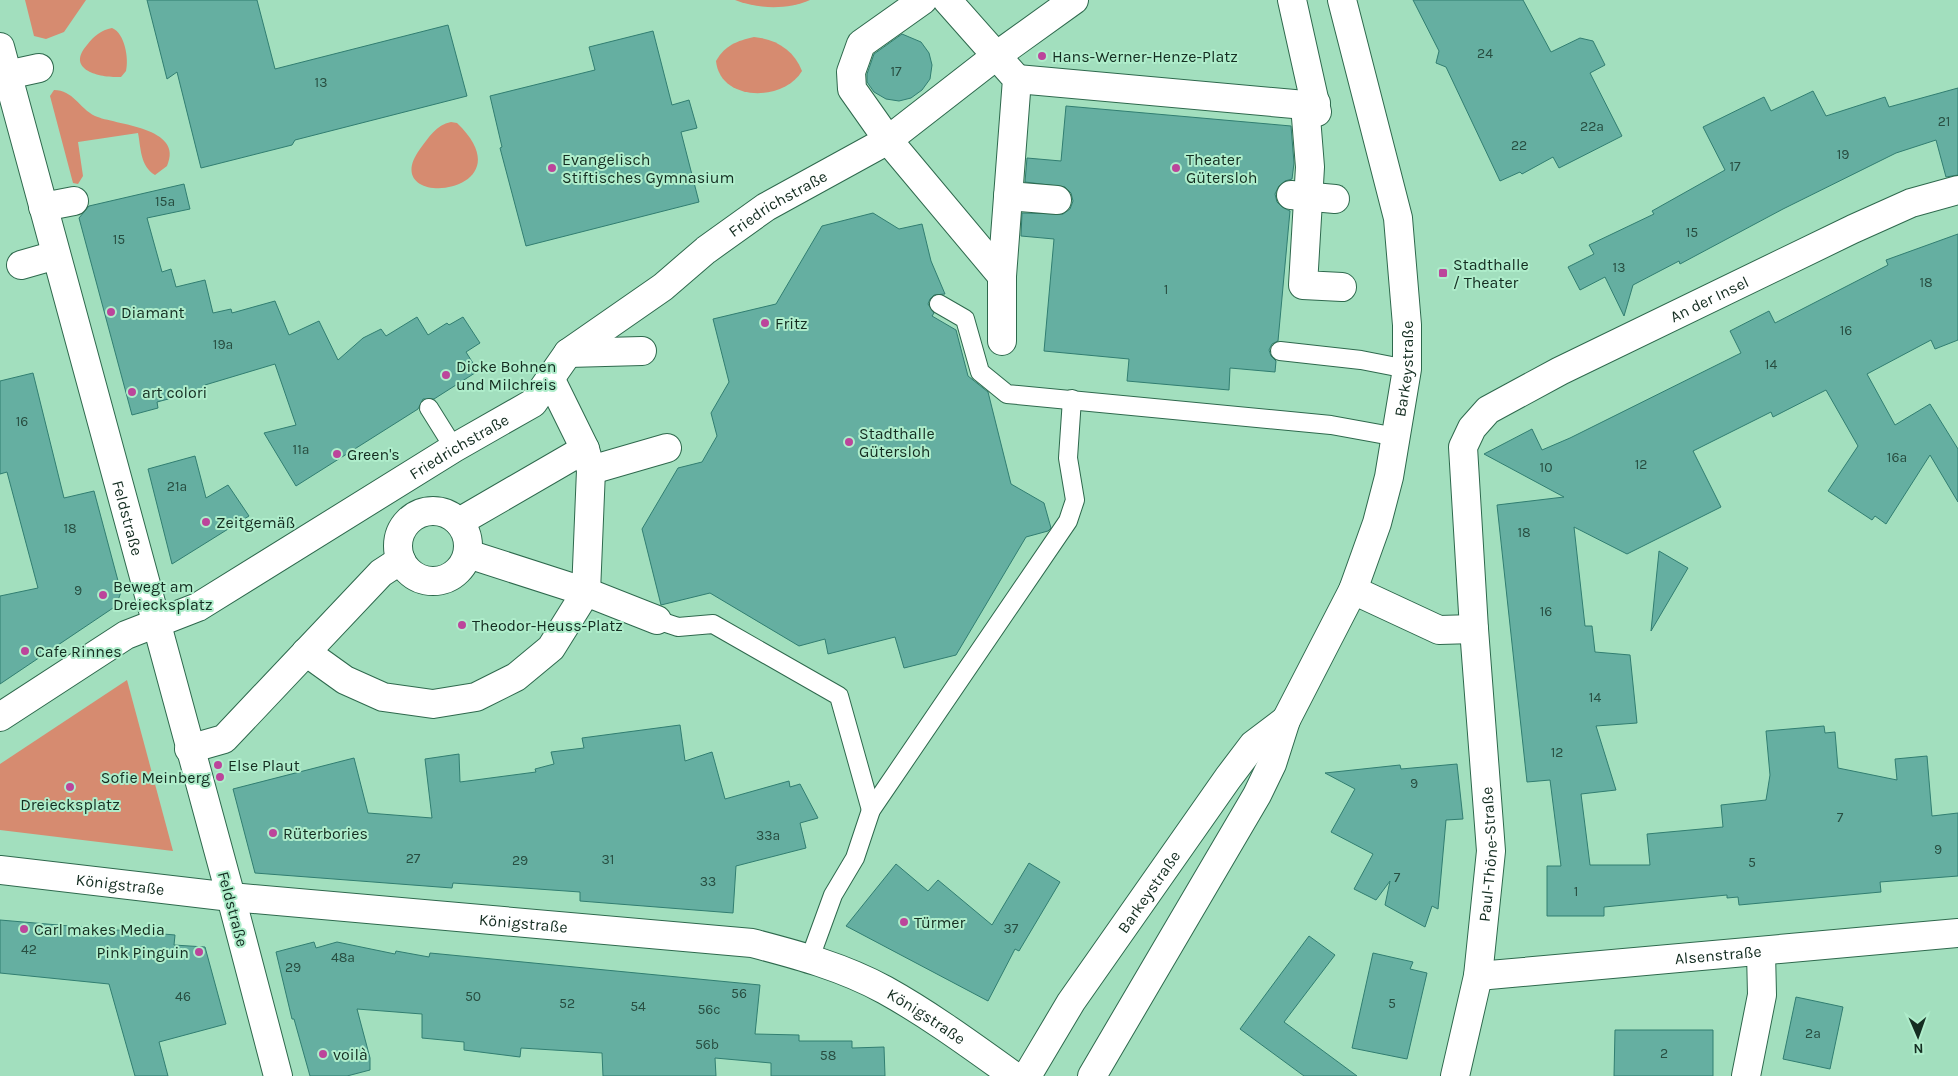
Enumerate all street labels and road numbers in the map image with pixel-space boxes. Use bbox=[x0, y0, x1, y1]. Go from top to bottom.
street label: Friedrichstraße bbox=[724, 166, 830, 241]
street label: An der Insel bbox=[1667, 272, 1752, 326]
street label: Barkeystraße bbox=[1390, 320, 1417, 418]
street label: Friedrichstraße bbox=[406, 409, 512, 483]
street label: Feldstraße bbox=[109, 478, 147, 558]
street label: Paul-Thöne-Straße bbox=[1474, 786, 1501, 923]
street label: Barkeystraße bbox=[1113, 847, 1184, 936]
street label: Königstraße bbox=[75, 869, 166, 899]
street label: Feldstraße bbox=[214, 869, 252, 949]
street label: Königstraße bbox=[478, 909, 568, 936]
street label: Alsenstraße bbox=[1674, 941, 1762, 968]
street label: Königstraße bbox=[884, 984, 969, 1048]

